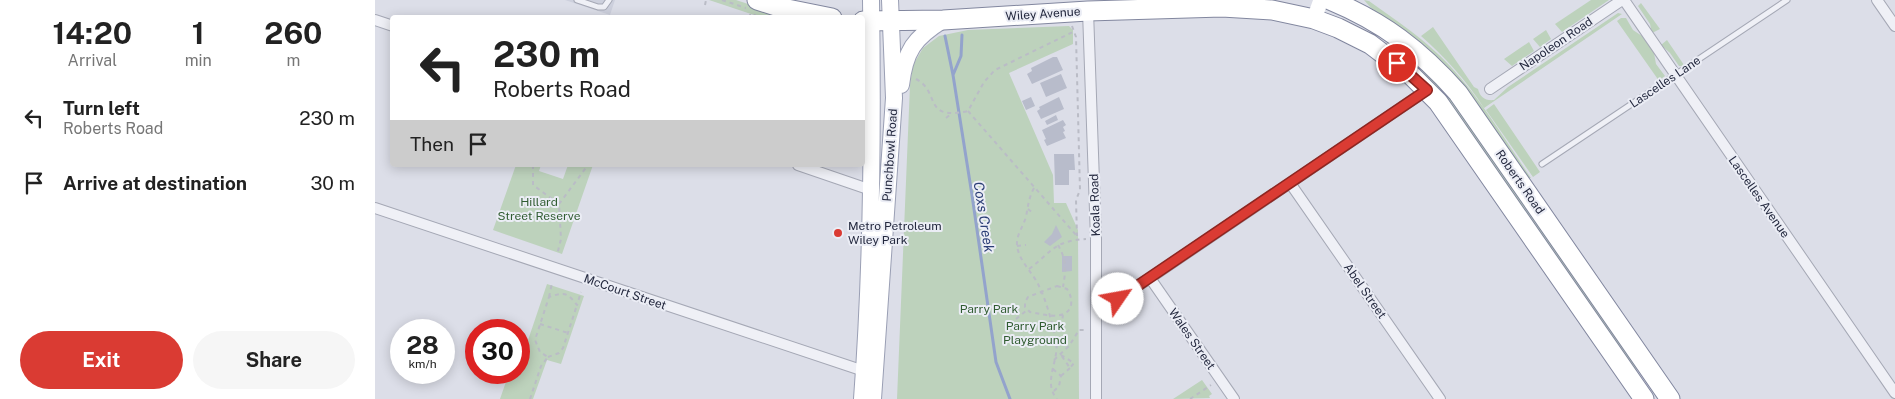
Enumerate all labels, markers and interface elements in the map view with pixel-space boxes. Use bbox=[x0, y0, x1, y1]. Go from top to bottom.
street label: Wiley Avenue bbox=[1005, 4, 1081, 24]
street label: Napoleon Road bbox=[1517, 14, 1595, 74]
text: 14:20 bbox=[53, 15, 132, 51]
text: 1 bbox=[192, 15, 205, 51]
text: 260 bbox=[264, 15, 322, 51]
text: 230 m bbox=[493, 34, 600, 75]
icon: left bbox=[410, 35, 475, 100]
pin bbox=[1376, 42, 1418, 84]
icon: arrive bbox=[1383, 49, 1411, 77]
text: Arrival bbox=[68, 51, 117, 70]
text: min bbox=[185, 51, 212, 70]
text: m bbox=[286, 51, 300, 70]
street label: Lascelles Lane bbox=[1627, 53, 1703, 111]
text: Roberts Road bbox=[493, 76, 631, 102]
text: Turn left bbox=[63, 97, 140, 119]
icon: left bbox=[20, 104, 48, 132]
text: 230 m bbox=[299, 107, 355, 129]
street label: Punchbowl Road bbox=[880, 108, 900, 202]
text: Roberts Road bbox=[63, 119, 163, 138]
icon: arrive bbox=[464, 130, 492, 158]
text: Then bbox=[410, 133, 454, 155]
street label: Roberts Road bbox=[1493, 147, 1547, 217]
street label: Lascelles Avenue bbox=[1726, 154, 1792, 241]
icon: arrive bbox=[20, 169, 48, 197]
text: Arrive at destination bbox=[63, 172, 247, 194]
text: 30 m bbox=[310, 172, 355, 194]
street label: Koala Road bbox=[1087, 173, 1103, 237]
water label: Coxs Creek bbox=[971, 181, 998, 254]
park label: Hillard Street Reserve bbox=[497, 195, 581, 223]
place label: Metro Petroleum Wiley Park bbox=[848, 219, 942, 247]
marker: Metro Petroleum Wiley Park bbox=[832, 227, 844, 239]
street label: Abel Street bbox=[1341, 261, 1389, 322]
street label: McCourt Street bbox=[582, 271, 668, 313]
position arrow bbox=[1091, 272, 1143, 324]
park label: Parry Park bbox=[960, 302, 1019, 316]
street label: Wales Street bbox=[1166, 306, 1218, 373]
speed limit sign: 30 bbox=[465, 319, 530, 384]
park label: Parry Park Playground bbox=[1003, 319, 1067, 347]
text: 28 bbox=[406, 330, 439, 360]
button: Exit bbox=[20, 331, 183, 389]
button: Share bbox=[193, 331, 355, 389]
text: km/h bbox=[408, 357, 437, 371]

